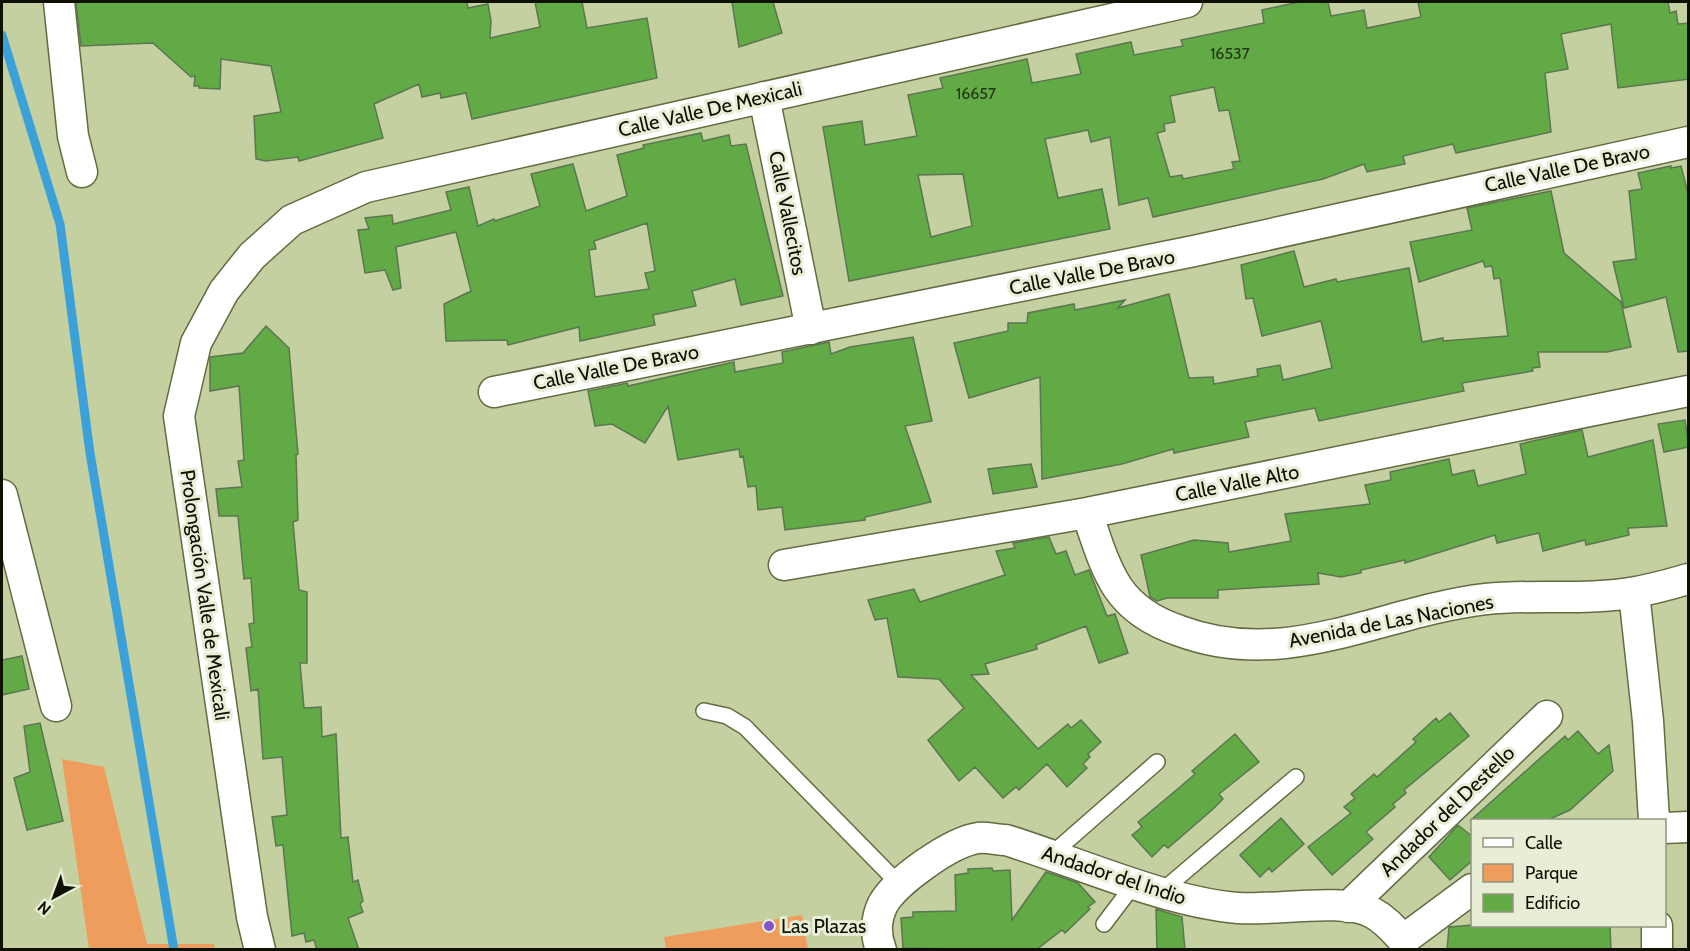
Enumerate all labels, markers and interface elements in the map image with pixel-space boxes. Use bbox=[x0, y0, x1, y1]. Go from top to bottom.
house number: 16537 bbox=[1210, 44, 1250, 63]
street label: Calle Valle De Mexicali bbox=[616, 76, 804, 142]
house number: 16657 bbox=[956, 84, 996, 103]
street label: Calle Valle De Bravo bbox=[1482, 139, 1652, 197]
street label: Calle Vallecitos bbox=[764, 149, 812, 277]
street label: Calle Valle De Bravo bbox=[1007, 244, 1177, 300]
street label: Calle Valle De Bravo bbox=[531, 339, 701, 395]
street label: Calle Valle Alto bbox=[1173, 459, 1301, 507]
street label: Prolongación Valle de Mexicali bbox=[176, 468, 234, 722]
street label: Avenida de Las Naciones bbox=[1287, 589, 1495, 653]
street label: Andador del Destello bbox=[1375, 741, 1519, 881]
legend bbox=[1471, 819, 1666, 927]
text: Calle bbox=[1525, 832, 1562, 854]
street label: Andador del Indio bbox=[1039, 840, 1189, 910]
text: Parque bbox=[1525, 862, 1578, 884]
north arrow bbox=[24, 867, 84, 927]
text: Edificio bbox=[1525, 892, 1580, 914]
text: N bbox=[34, 897, 55, 919]
place label: Las Plazas bbox=[781, 914, 866, 938]
marker: Las Plazas bbox=[762, 919, 776, 933]

